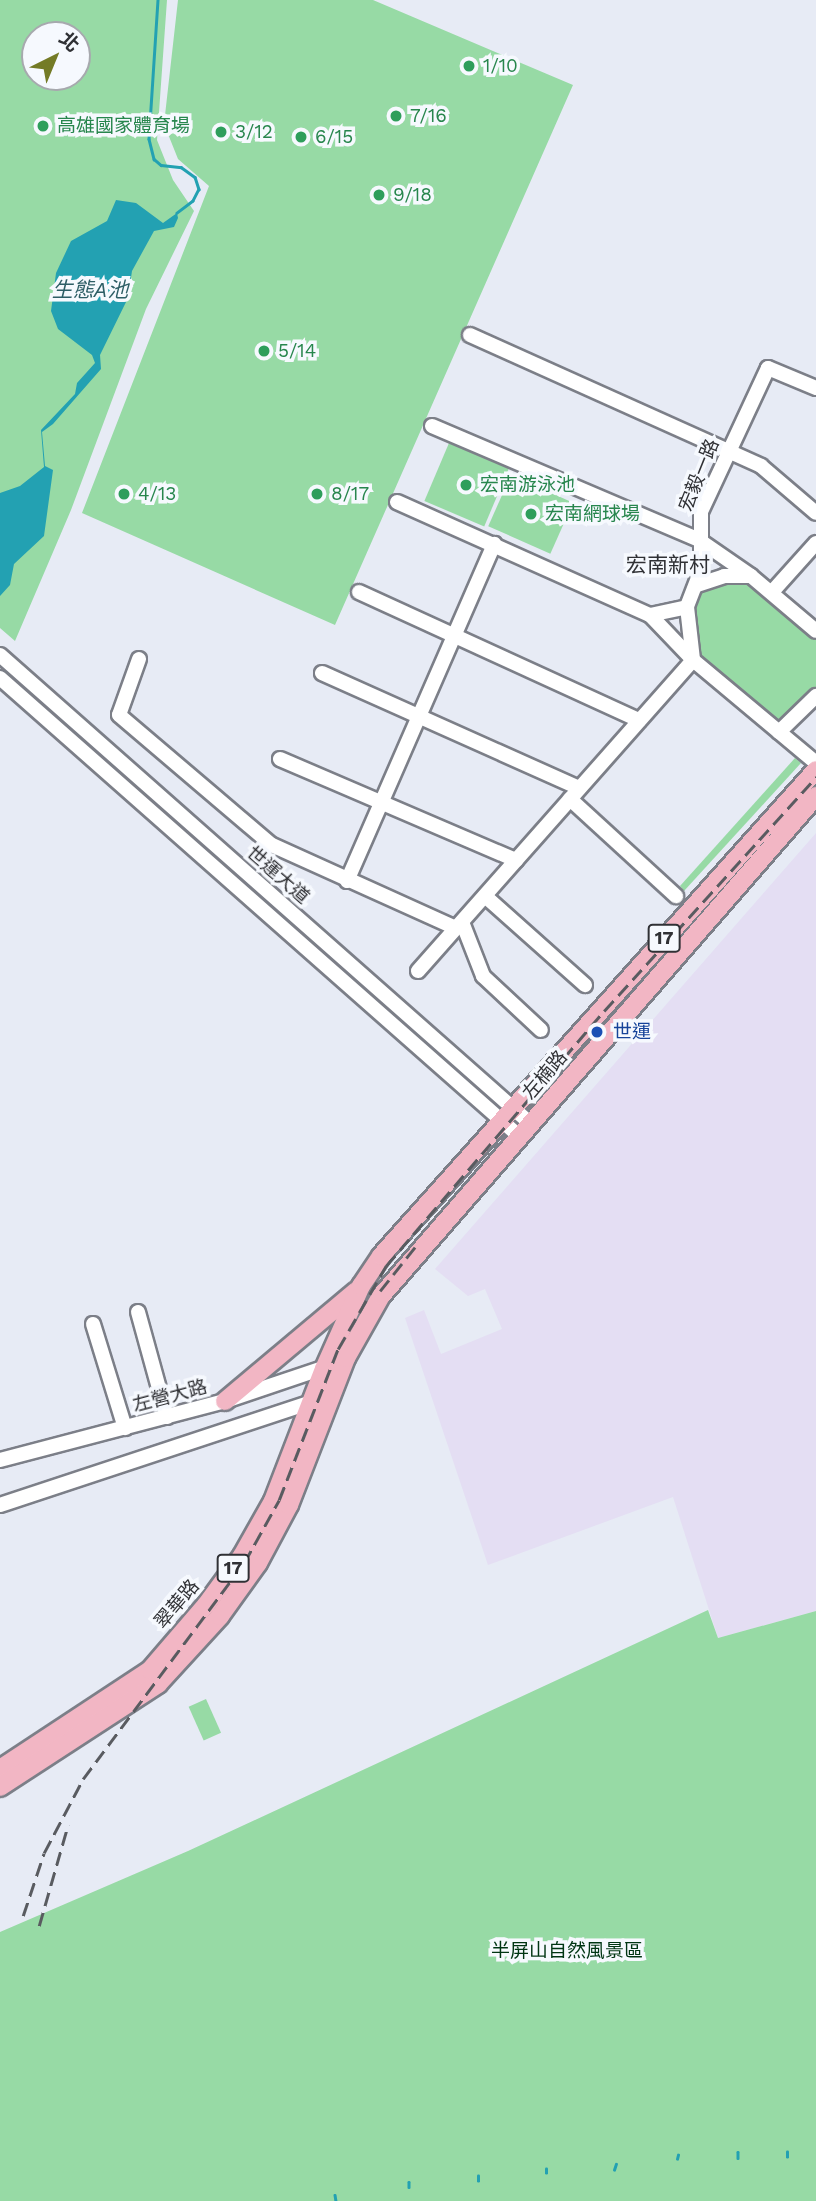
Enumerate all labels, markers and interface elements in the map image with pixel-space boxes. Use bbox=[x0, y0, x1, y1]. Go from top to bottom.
north arrow bbox=[21, 21, 91, 91]
text: 北 bbox=[54, 27, 84, 57]
place label: 1/10 bbox=[483, 55, 518, 77]
marker: 1/10 bbox=[461, 58, 477, 74]
place label: 7/16 bbox=[410, 105, 447, 127]
marker: 7/16 bbox=[388, 108, 404, 124]
place label: 高雄國家體育場 bbox=[57, 115, 190, 137]
marker: 高雄國家體育場 bbox=[35, 118, 51, 134]
place label: 3/12 bbox=[235, 121, 273, 143]
marker: 3/12 bbox=[213, 124, 229, 140]
place label: 6/15 bbox=[315, 126, 353, 148]
marker: 6/15 bbox=[293, 129, 309, 145]
place label: 9/18 bbox=[393, 184, 432, 206]
marker: 9/18 bbox=[371, 187, 387, 203]
water label: 生態A池 bbox=[52, 277, 128, 303]
place label: 5/14 bbox=[278, 340, 316, 362]
marker: 5/14 bbox=[256, 343, 272, 359]
street label: 宏毅一路 bbox=[674, 435, 724, 515]
place label: 宏南游泳池 bbox=[480, 474, 575, 496]
marker: 宏南游泳池 bbox=[458, 477, 474, 493]
place label: 4/13 bbox=[138, 483, 176, 505]
place label: 8/17 bbox=[331, 483, 369, 505]
marker: 4/13 bbox=[116, 486, 132, 502]
marker: 8/17 bbox=[309, 486, 325, 502]
place label: 宏南網球場 bbox=[545, 503, 640, 525]
marker: 宏南網球場 bbox=[523, 506, 539, 522]
district label: 宏南新村 bbox=[626, 552, 710, 578]
street label: 世運大道 bbox=[242, 841, 314, 909]
road number: 17 bbox=[646, 923, 682, 953]
place label: 世運 bbox=[613, 1021, 651, 1043]
marker: 世運 bbox=[587, 1022, 607, 1042]
street label: 左楠路 bbox=[518, 1046, 572, 1104]
street label: 左營大路 bbox=[130, 1375, 210, 1417]
road number: 17 bbox=[216, 1554, 250, 1582]
street label: 翠華路 bbox=[150, 1575, 204, 1633]
park label: 半屏山自然風景區 bbox=[491, 1940, 643, 1962]

